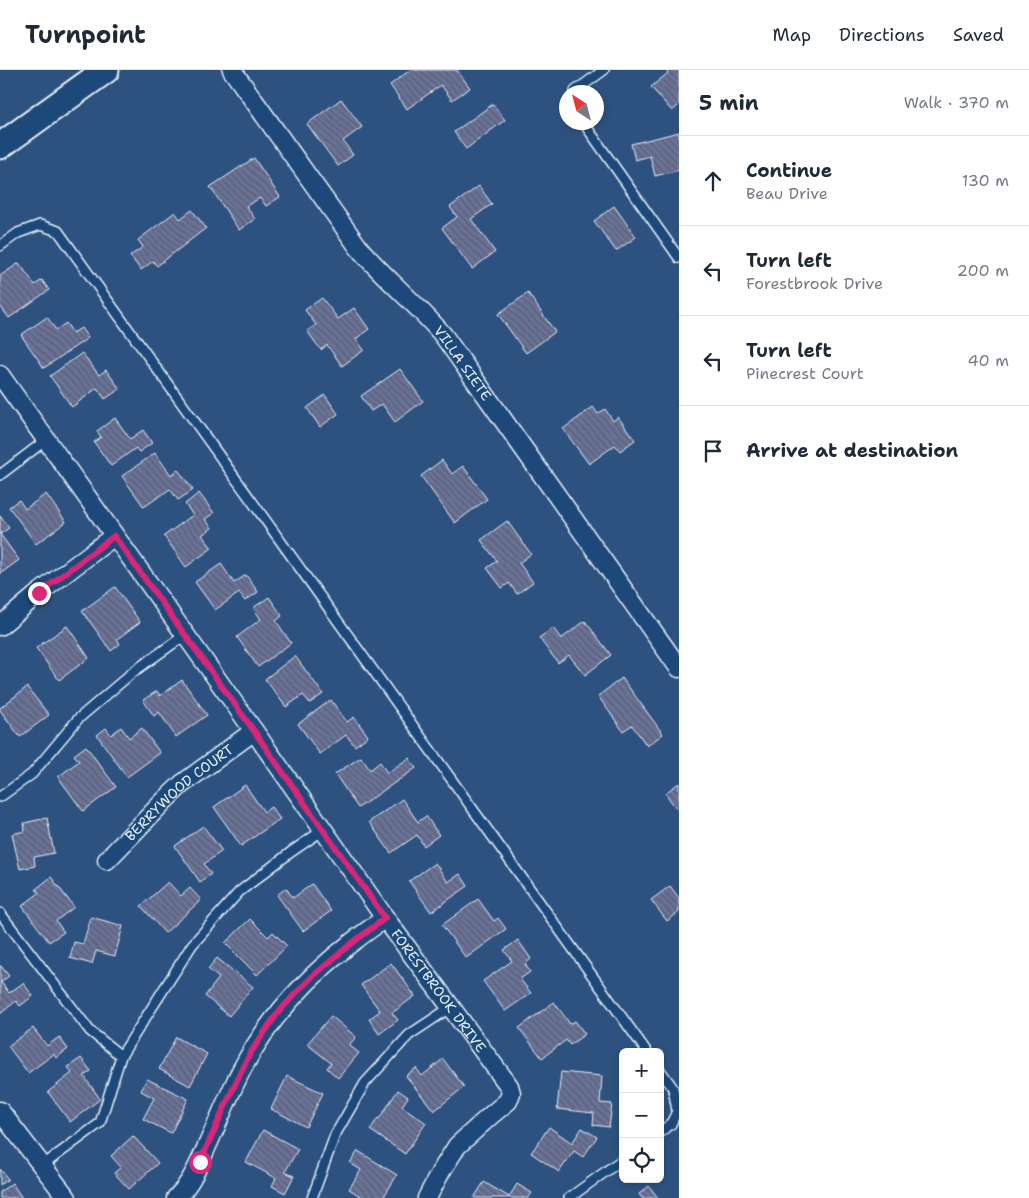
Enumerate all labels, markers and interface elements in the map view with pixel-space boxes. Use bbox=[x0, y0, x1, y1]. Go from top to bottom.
text: Turnpoint bbox=[25, 19, 146, 51]
text: Map bbox=[773, 23, 811, 47]
text: Directions bbox=[839, 23, 925, 47]
text: Saved bbox=[953, 23, 1004, 47]
north arrow bbox=[559, 85, 604, 130]
text: 5 min bbox=[699, 89, 759, 117]
text: Walk · 370 m bbox=[904, 92, 1009, 113]
text: Continue bbox=[746, 158, 832, 183]
icon: ahead bbox=[699, 167, 727, 195]
text: 130 m bbox=[962, 170, 1009, 191]
text: Beau Drive bbox=[746, 183, 828, 204]
text: Turn left bbox=[746, 248, 832, 273]
icon: left bbox=[699, 257, 727, 285]
text: 200 m bbox=[957, 260, 1009, 281]
text: Forestbrook Drive bbox=[746, 273, 883, 294]
street label: VILLA SIETE bbox=[430, 322, 496, 404]
text: Turn left bbox=[746, 338, 832, 363]
icon: left bbox=[699, 347, 727, 375]
text: 40 m bbox=[967, 350, 1009, 371]
text: Pinecrest Court bbox=[746, 363, 864, 384]
icon: arrive bbox=[699, 437, 727, 465]
text: Arrive at destination bbox=[746, 438, 958, 463]
route end bbox=[28, 582, 51, 605]
street label: BERRYWOOD COURT bbox=[121, 740, 237, 845]
street label: FORESTBROOK DRIVE bbox=[387, 925, 490, 1056]
map controls bbox=[619, 1048, 664, 1183]
button: + bbox=[619, 1048, 664, 1093]
button: − bbox=[619, 1093, 664, 1138]
button: locate bbox=[619, 1138, 664, 1183]
route start bbox=[189, 1151, 212, 1174]

